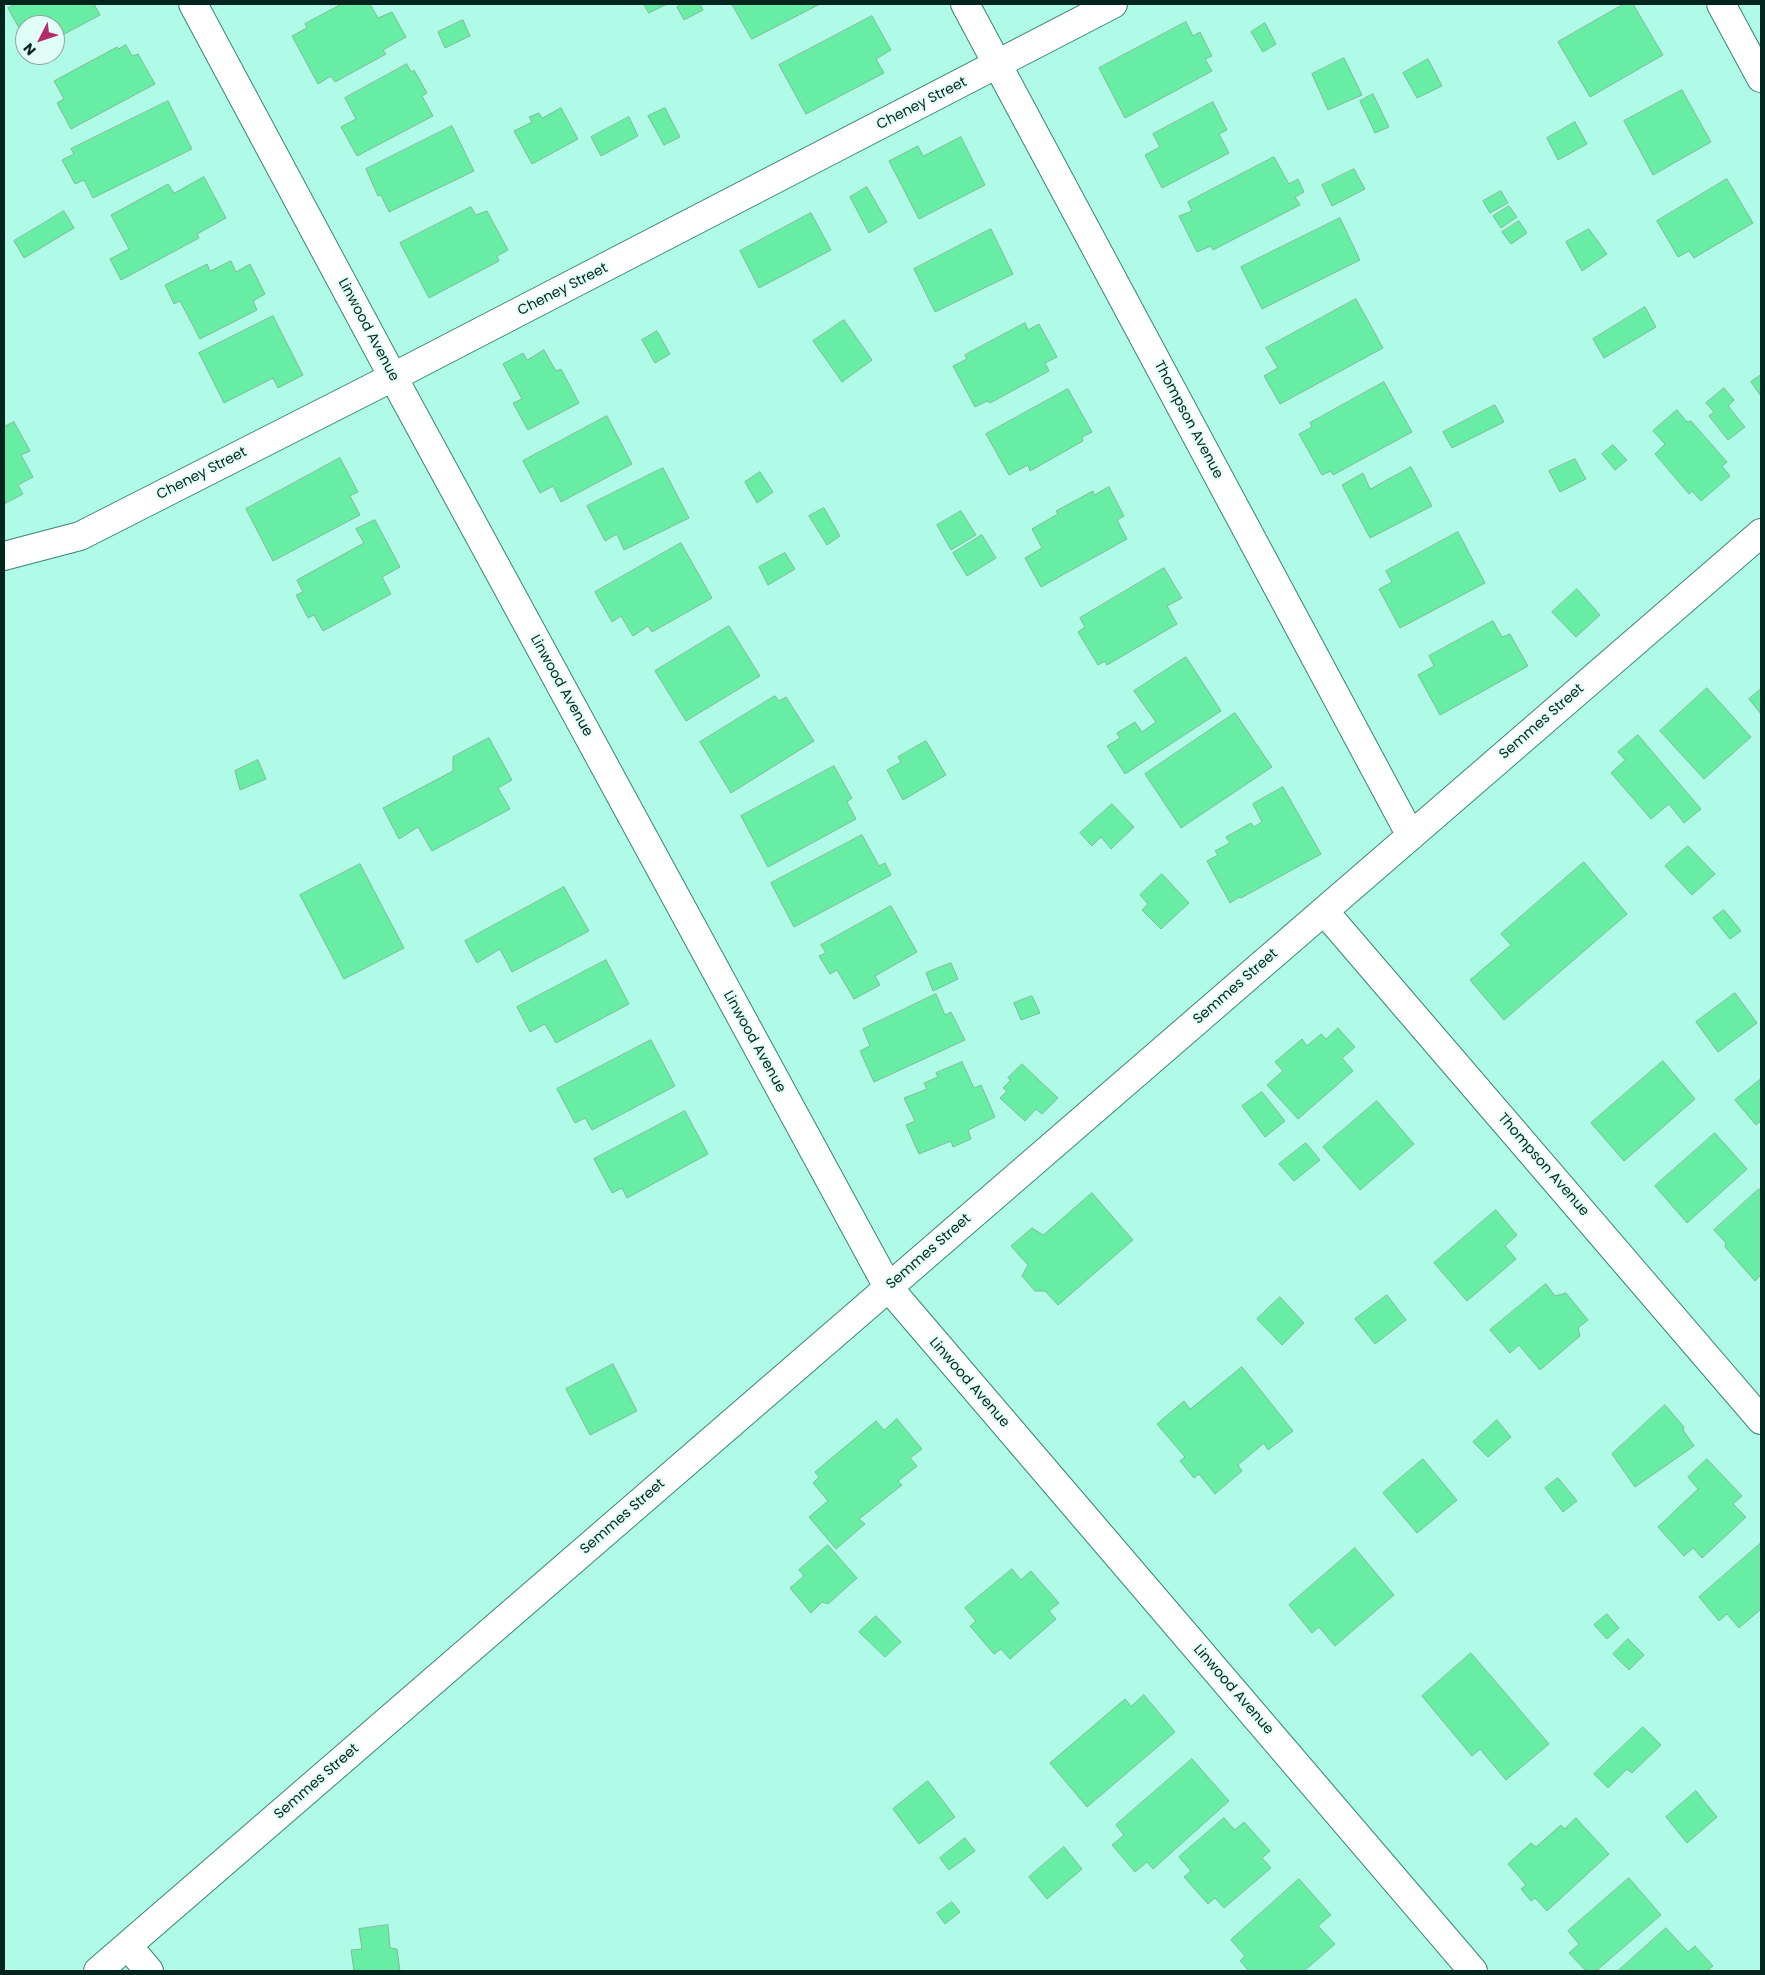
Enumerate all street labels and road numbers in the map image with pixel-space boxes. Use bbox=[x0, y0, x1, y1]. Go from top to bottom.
street label: Cheney Street bbox=[874, 74, 970, 134]
street label: Cheney Street bbox=[515, 260, 611, 320]
street label: Linwood Avenue bbox=[334, 276, 402, 384]
street label: Thompson Avenue bbox=[1150, 358, 1226, 482]
street label: Cheney Street bbox=[154, 444, 250, 504]
street label: Linwood Avenue bbox=[526, 632, 596, 740]
street label: Semmes Street bbox=[1496, 681, 1588, 763]
street label: Semmes Street bbox=[1190, 946, 1282, 1028]
street label: Linwood Avenue bbox=[719, 988, 789, 1096]
street label: Thompson Avenue bbox=[1494, 1110, 1592, 1220]
street label: Semmes Street bbox=[883, 1211, 975, 1293]
street label: Linwood Avenue bbox=[925, 1335, 1013, 1431]
street label: Semmes Street bbox=[577, 1476, 669, 1558]
street label: Linwood Avenue bbox=[1189, 1642, 1277, 1738]
street label: Semmes Street bbox=[271, 1741, 363, 1823]

